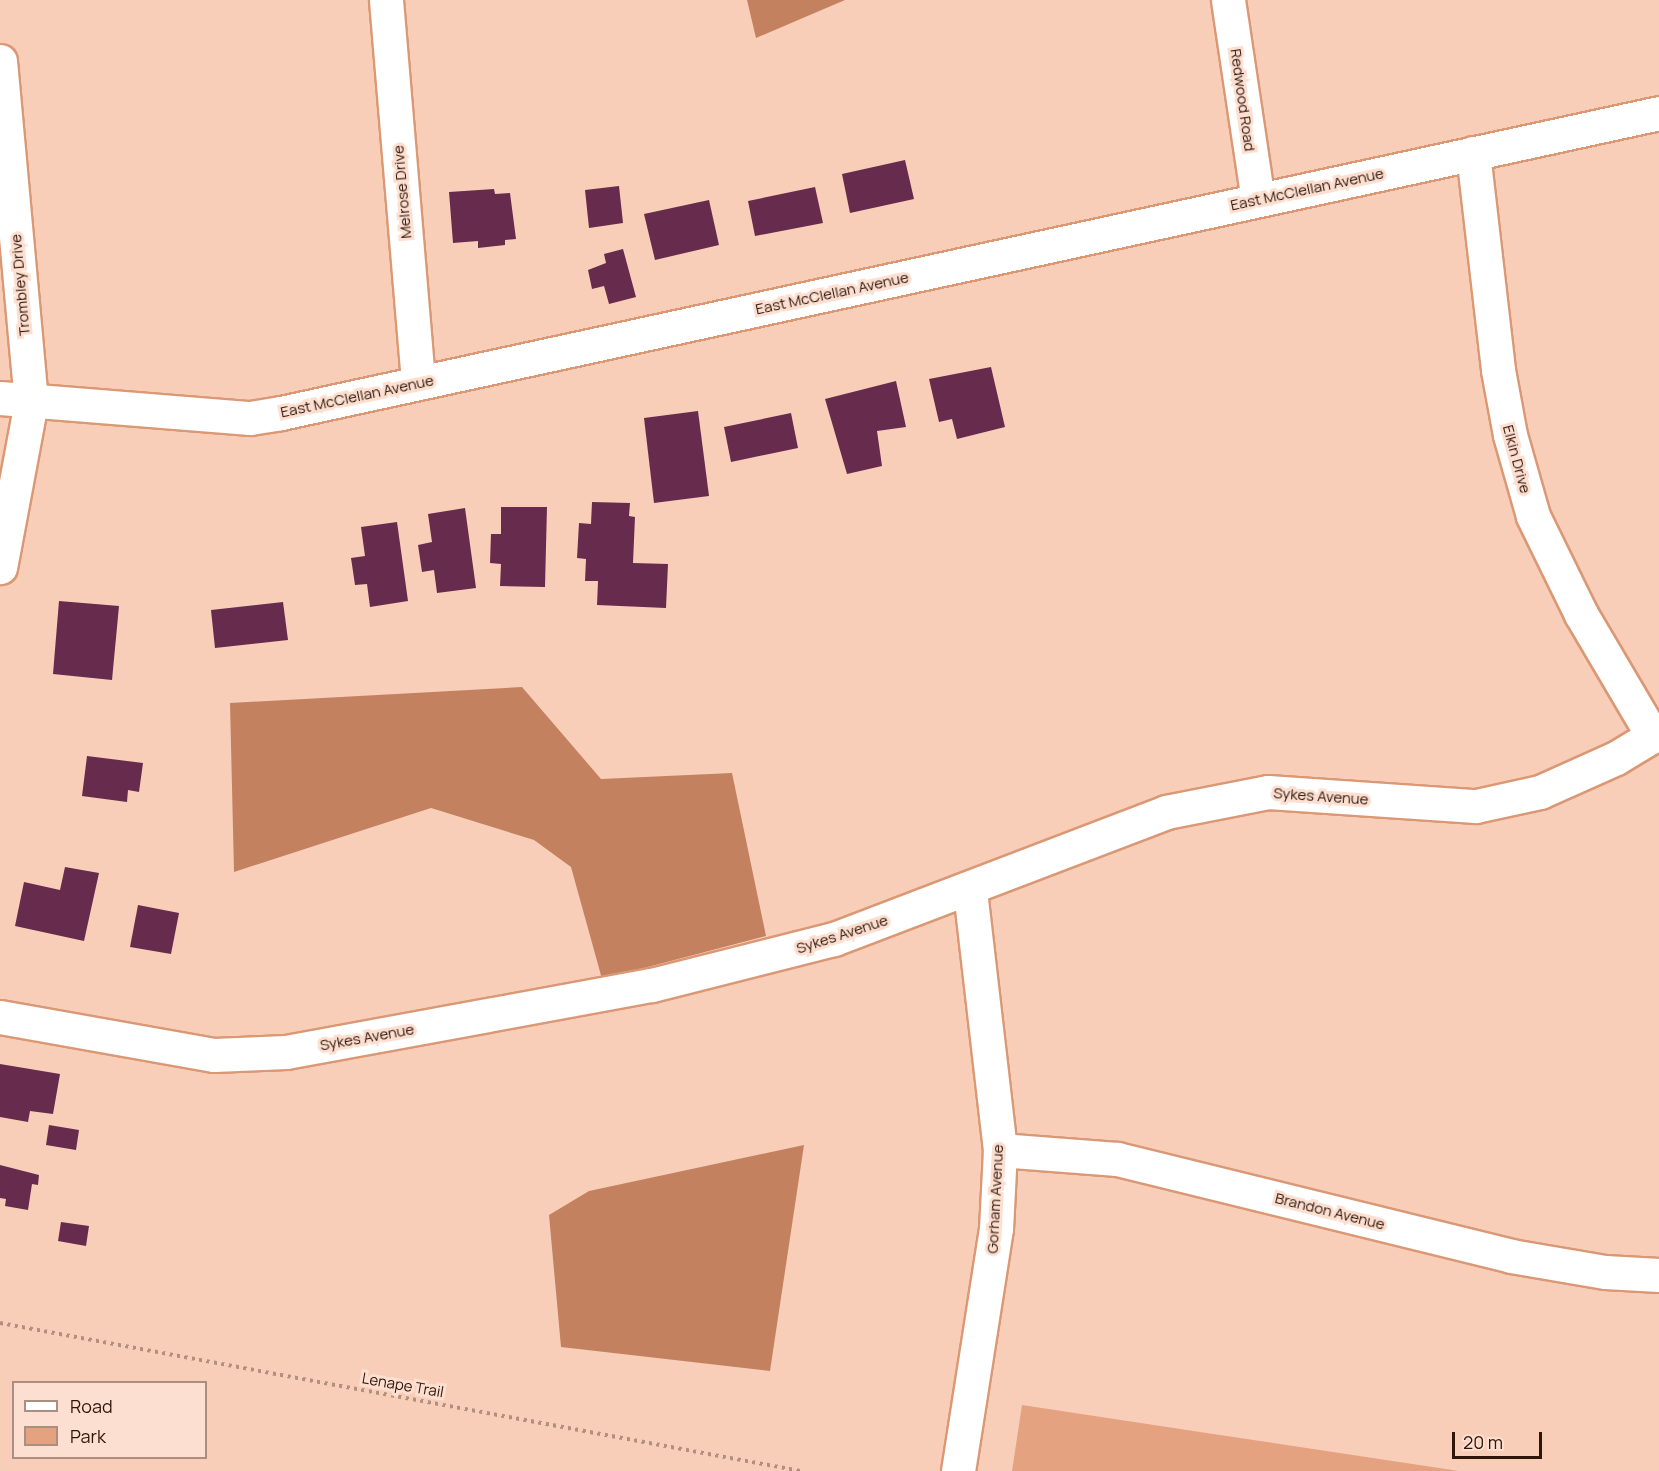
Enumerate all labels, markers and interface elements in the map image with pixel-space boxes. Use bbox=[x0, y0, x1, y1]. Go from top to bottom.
street label: Redwood Road bbox=[1227, 47, 1259, 153]
street label: Melrose Drive bbox=[389, 145, 415, 239]
street label: East McClellan Avenue bbox=[1229, 164, 1385, 214]
street label: Trombley Drive bbox=[7, 233, 33, 337]
street label: East McClellan Avenue bbox=[754, 268, 910, 318]
street label: East McClellan Avenue bbox=[279, 371, 435, 421]
street label: Elkin Drive bbox=[1499, 423, 1535, 495]
street label: Sykes Avenue bbox=[1273, 784, 1369, 808]
street label: Sykes Avenue bbox=[794, 911, 890, 957]
street label: Sykes Avenue bbox=[319, 1020, 415, 1054]
street label: Gorham Avenue bbox=[983, 1144, 1007, 1254]
street label: Brandon Avenue bbox=[1273, 1189, 1387, 1233]
street label: Lenape Trail bbox=[361, 1369, 445, 1401]
legend bbox=[12, 1381, 207, 1459]
text: Road bbox=[70, 1394, 113, 1418]
scale bar bbox=[1455, 1420, 1545, 1458]
text: Park bbox=[70, 1424, 106, 1448]
text: 20 m bbox=[1463, 1430, 1503, 1454]

